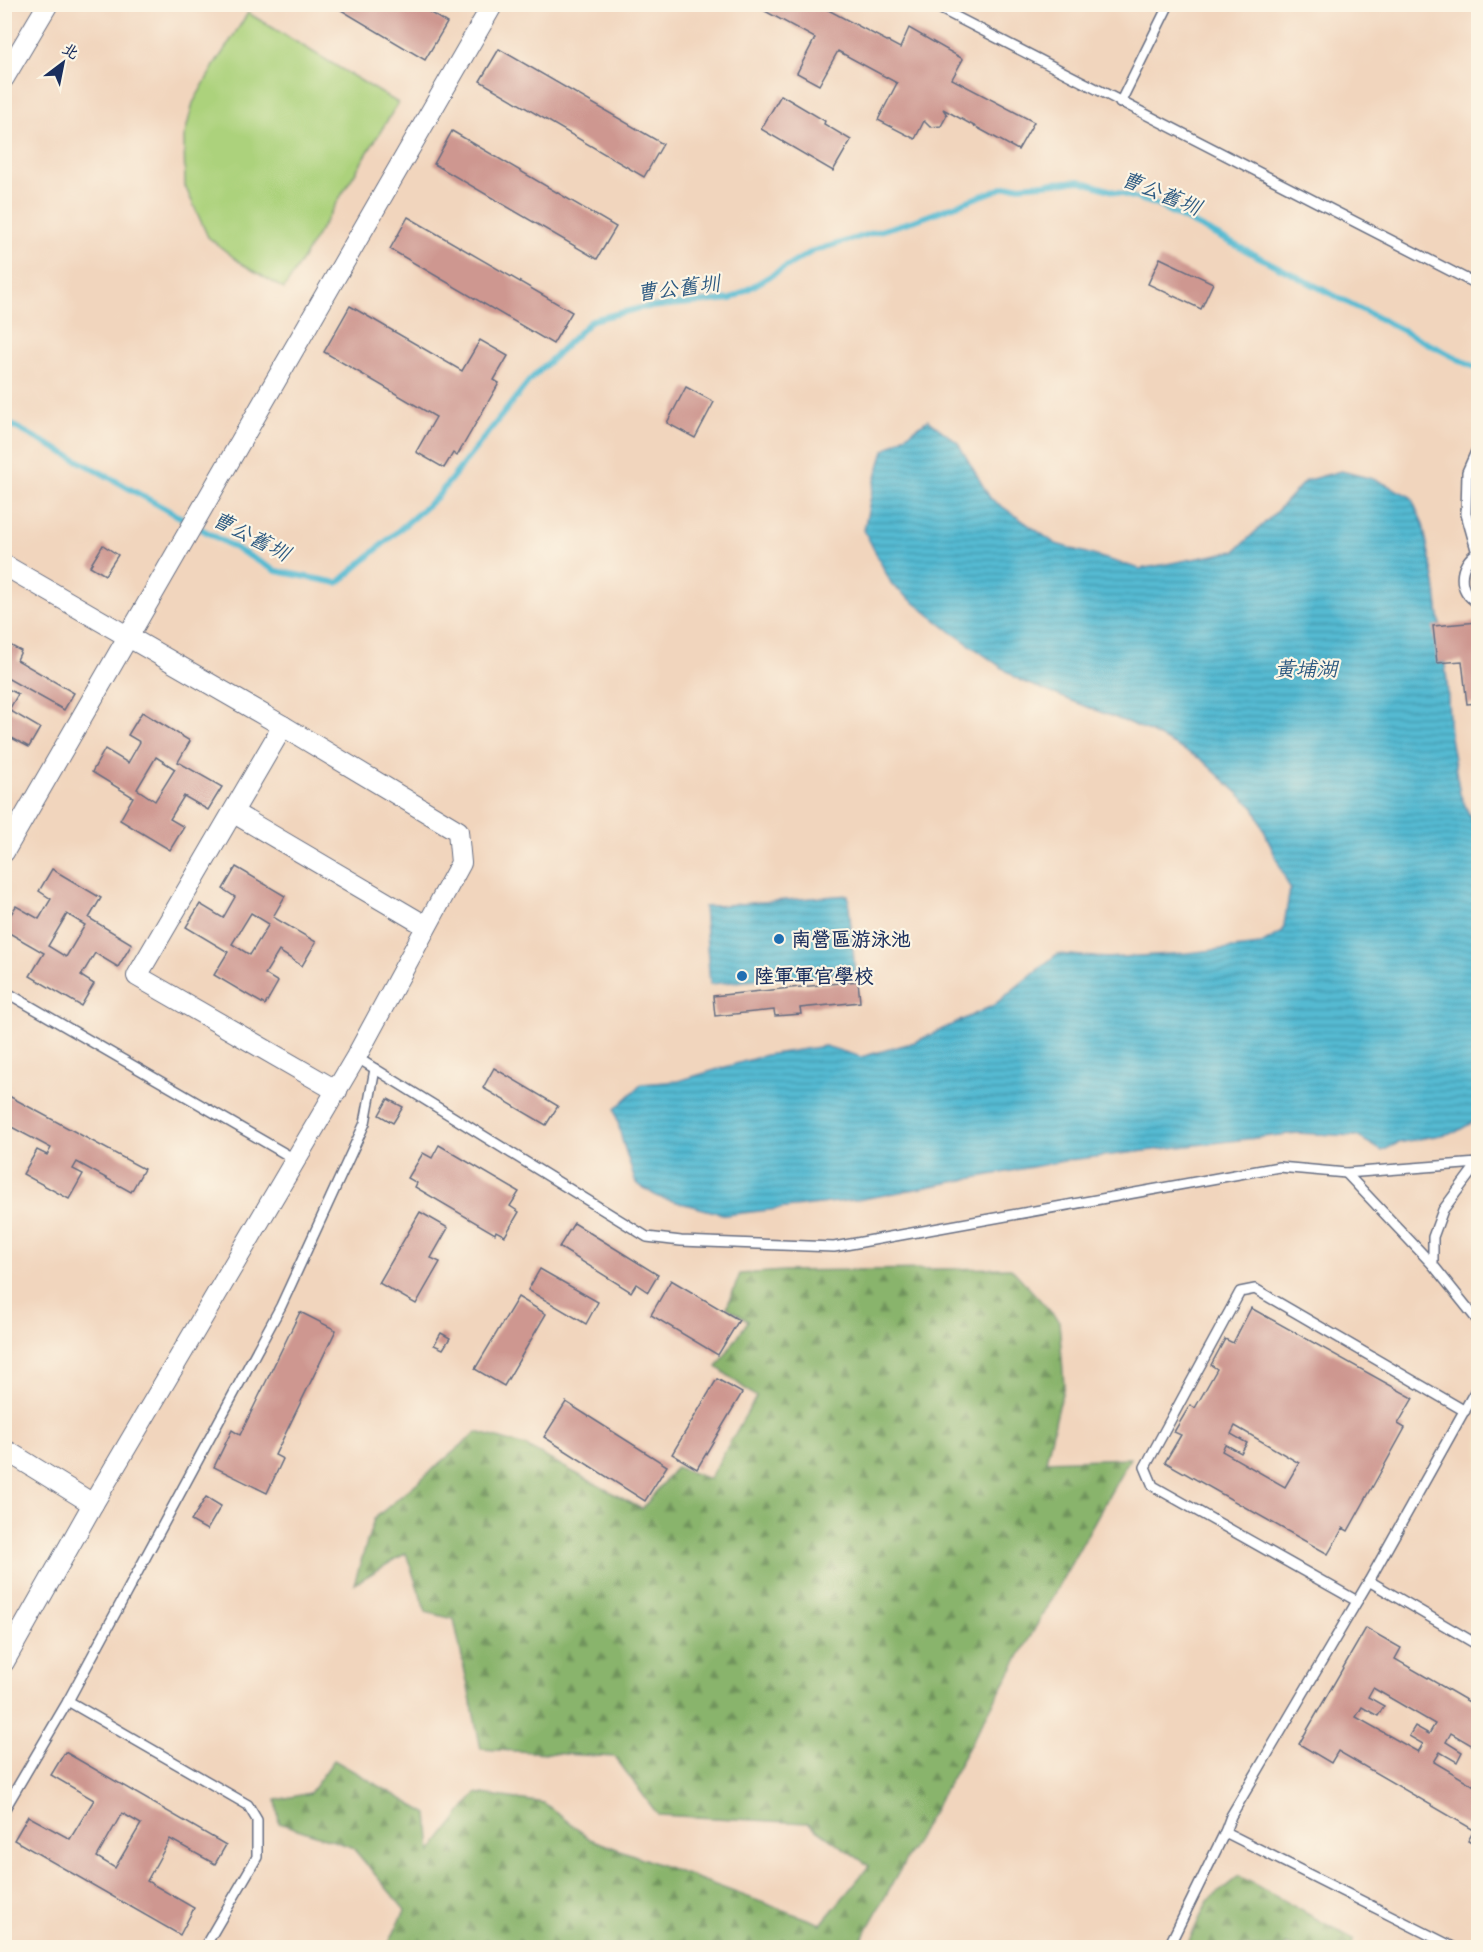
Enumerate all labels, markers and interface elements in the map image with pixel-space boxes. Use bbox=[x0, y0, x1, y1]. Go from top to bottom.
north arrow bbox=[33, 33, 93, 93]
text: 北 bbox=[59, 38, 83, 63]
water label: 曹公舊圳 bbox=[1118, 165, 1207, 221]
water label: 曹公舊圳 bbox=[635, 270, 723, 305]
water label: 曹公舊圳 bbox=[208, 505, 296, 567]
water label: 黃埔湖 bbox=[1275, 656, 1339, 681]
place label: 南營區游泳池 bbox=[791, 927, 911, 951]
marker: 南營區游泳池 bbox=[772, 932, 786, 946]
place label: 陸軍軍官學校 bbox=[754, 964, 874, 988]
marker: 陸軍軍官學校 bbox=[735, 969, 749, 983]

